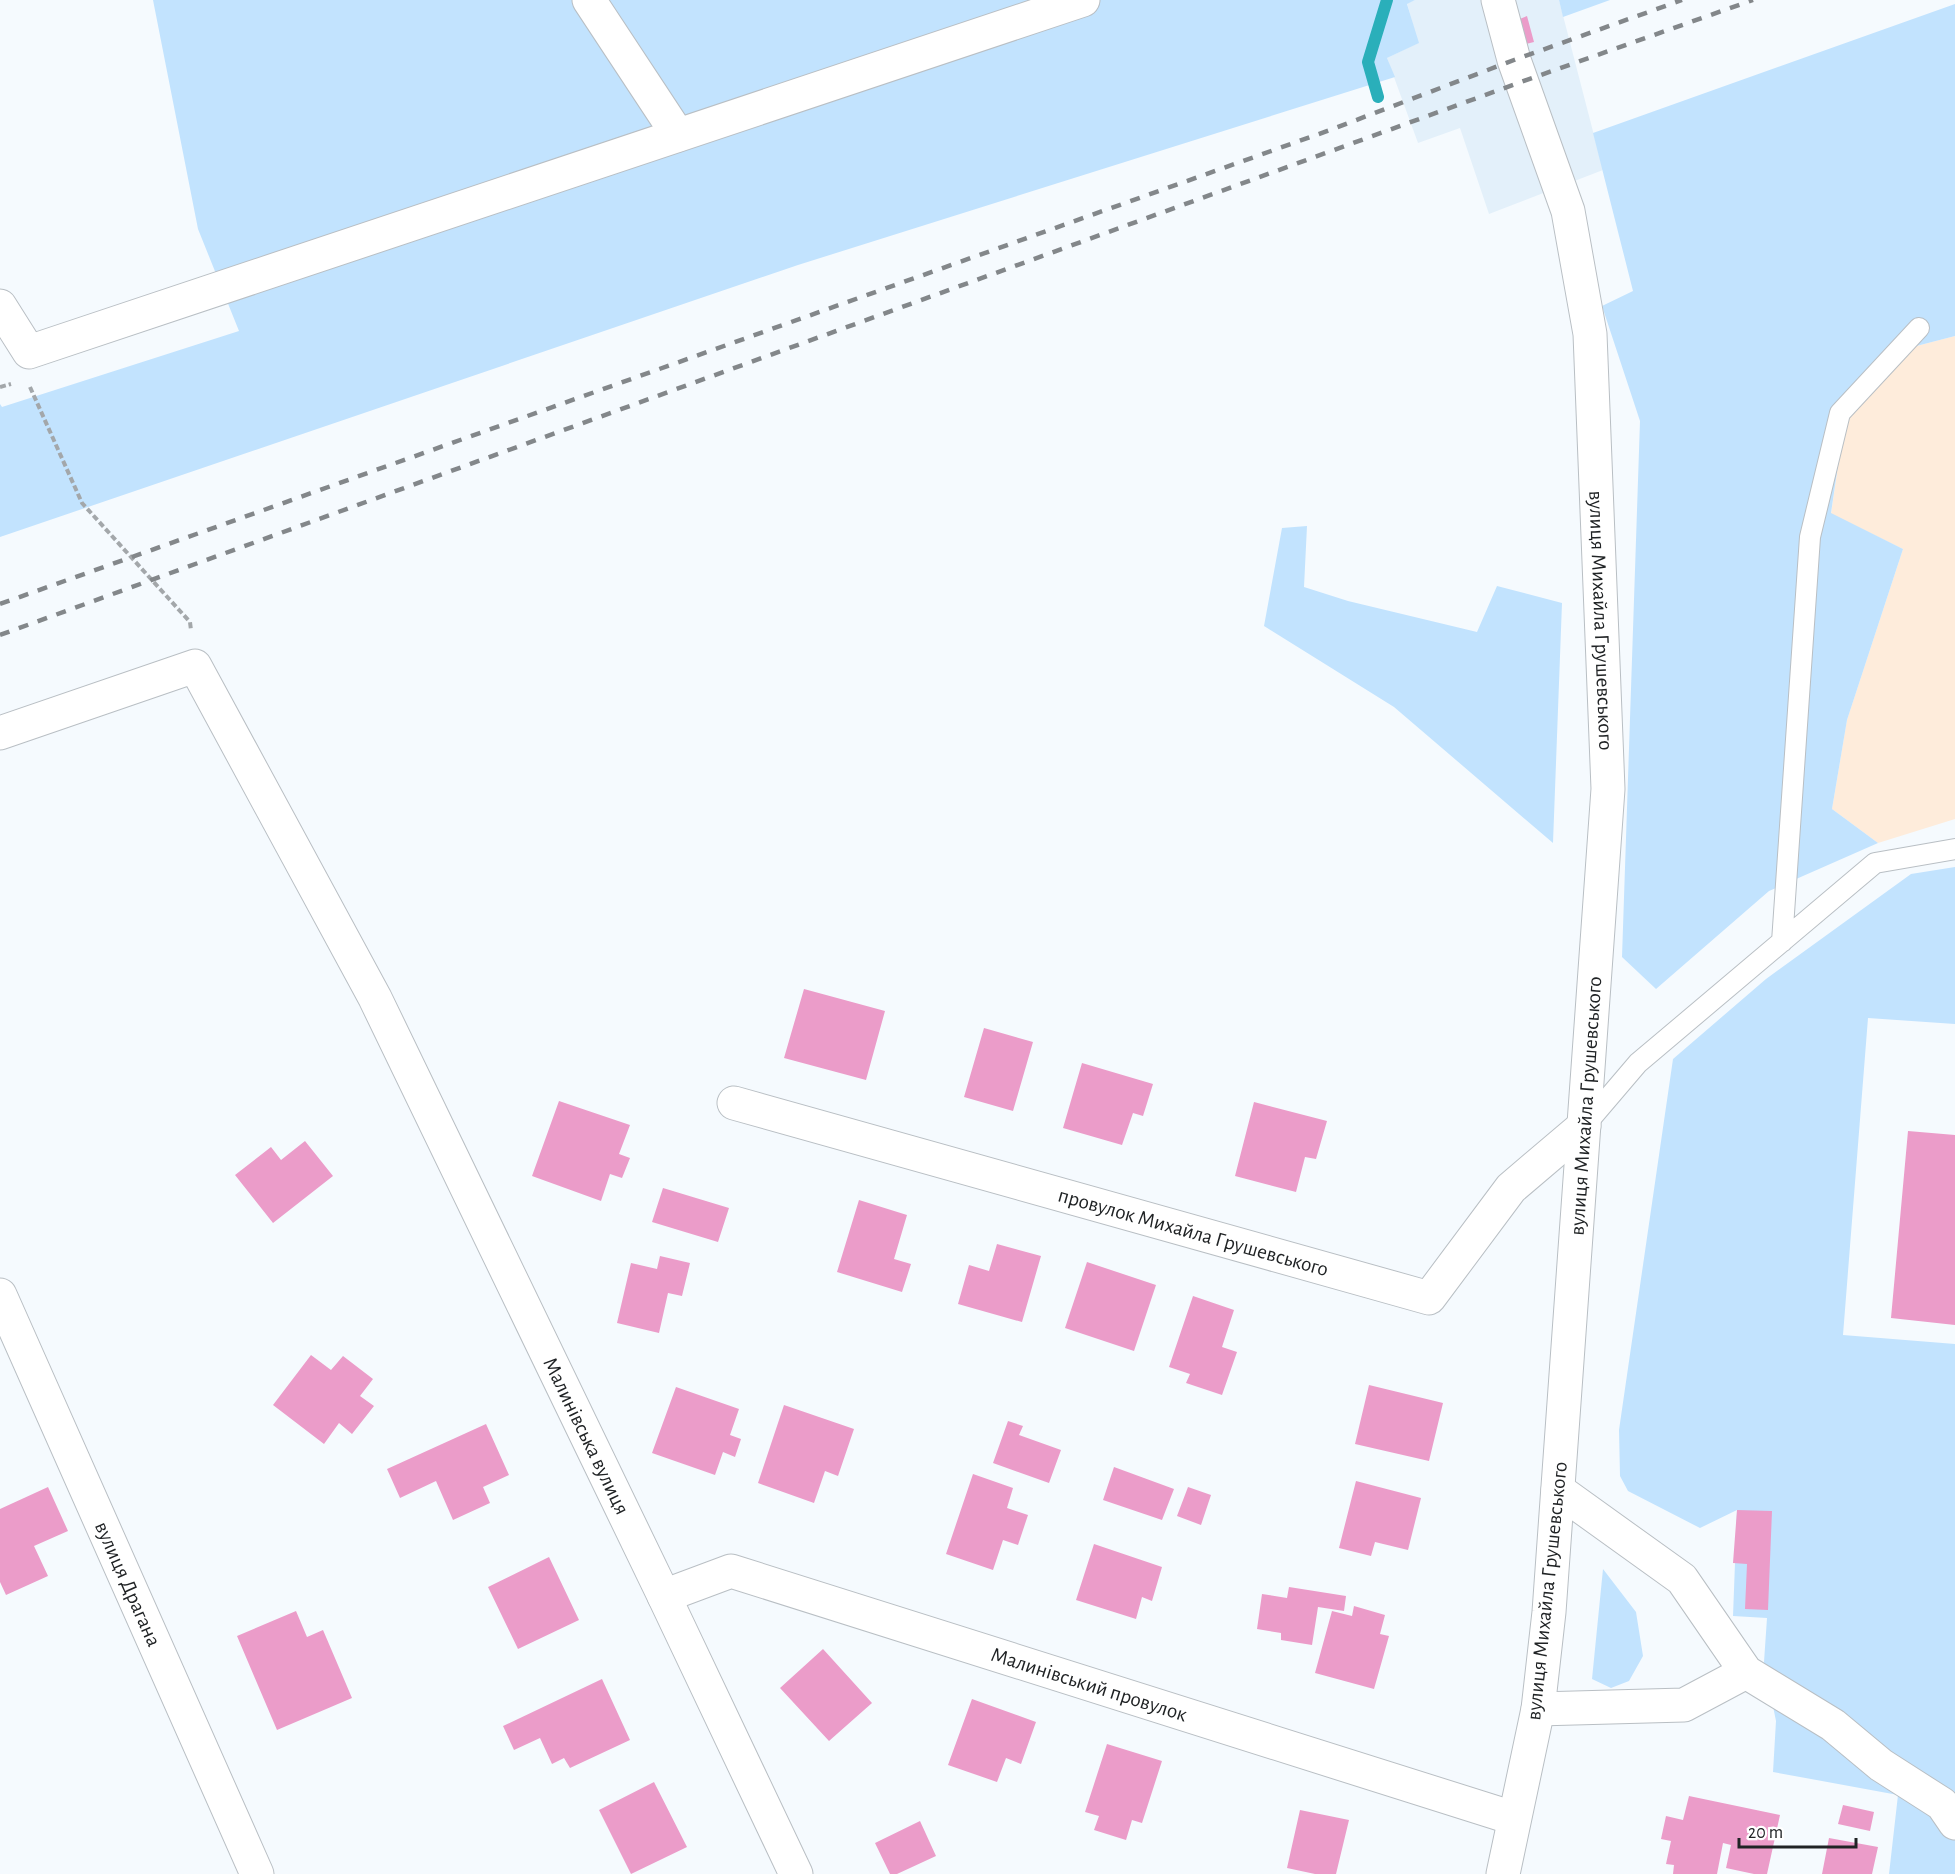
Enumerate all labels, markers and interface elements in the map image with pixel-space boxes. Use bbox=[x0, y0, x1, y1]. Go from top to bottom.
street label: вулиця Михайла Грушевського bbox=[1586, 490, 1617, 751]
street label: вулиця Михайла Грушевського bbox=[1566, 976, 1606, 1236]
street label: провулок Михайла Грушевського bbox=[1056, 1184, 1331, 1280]
street label: Малинівська вулиця bbox=[540, 1354, 633, 1518]
street label: вулиця Михайла Грушевського bbox=[1523, 1461, 1571, 1721]
street label: вулиця Драгана bbox=[91, 1518, 165, 1650]
street label: Малинівський провулок bbox=[988, 1643, 1190, 1725]
scale bar bbox=[1739, 1811, 1856, 1849]
text: 20 m bbox=[1748, 1824, 1783, 1842]

